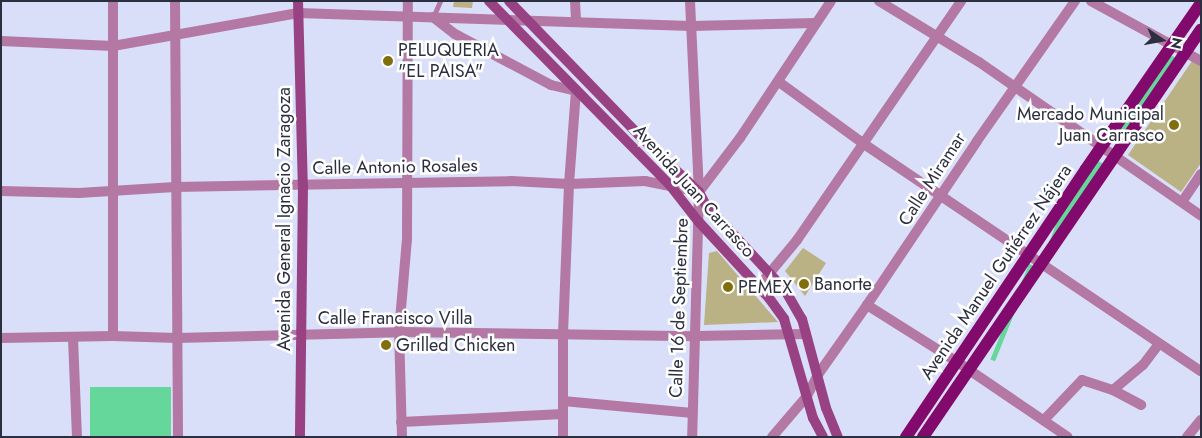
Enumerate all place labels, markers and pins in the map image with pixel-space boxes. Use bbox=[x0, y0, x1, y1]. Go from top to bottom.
place label: PELUQUERIA "EL PAISA" bbox=[398, 40, 499, 82]
marker: PELUQUERIA "EL PAISA" bbox=[382, 55, 394, 67]
place label: Mercado Municipal Juan Carrasco bbox=[1017, 104, 1164, 146]
marker: Mercado Municipal Juan Carrasco bbox=[1168, 119, 1180, 131]
place label: Banorte bbox=[814, 273, 872, 295]
place label: PEMEX bbox=[738, 276, 792, 298]
marker: Banorte bbox=[798, 278, 810, 290]
marker: PEMEX bbox=[722, 281, 734, 293]
place label: Grilled Chicken bbox=[396, 334, 515, 356]
marker: Grilled Chicken bbox=[380, 339, 392, 351]

